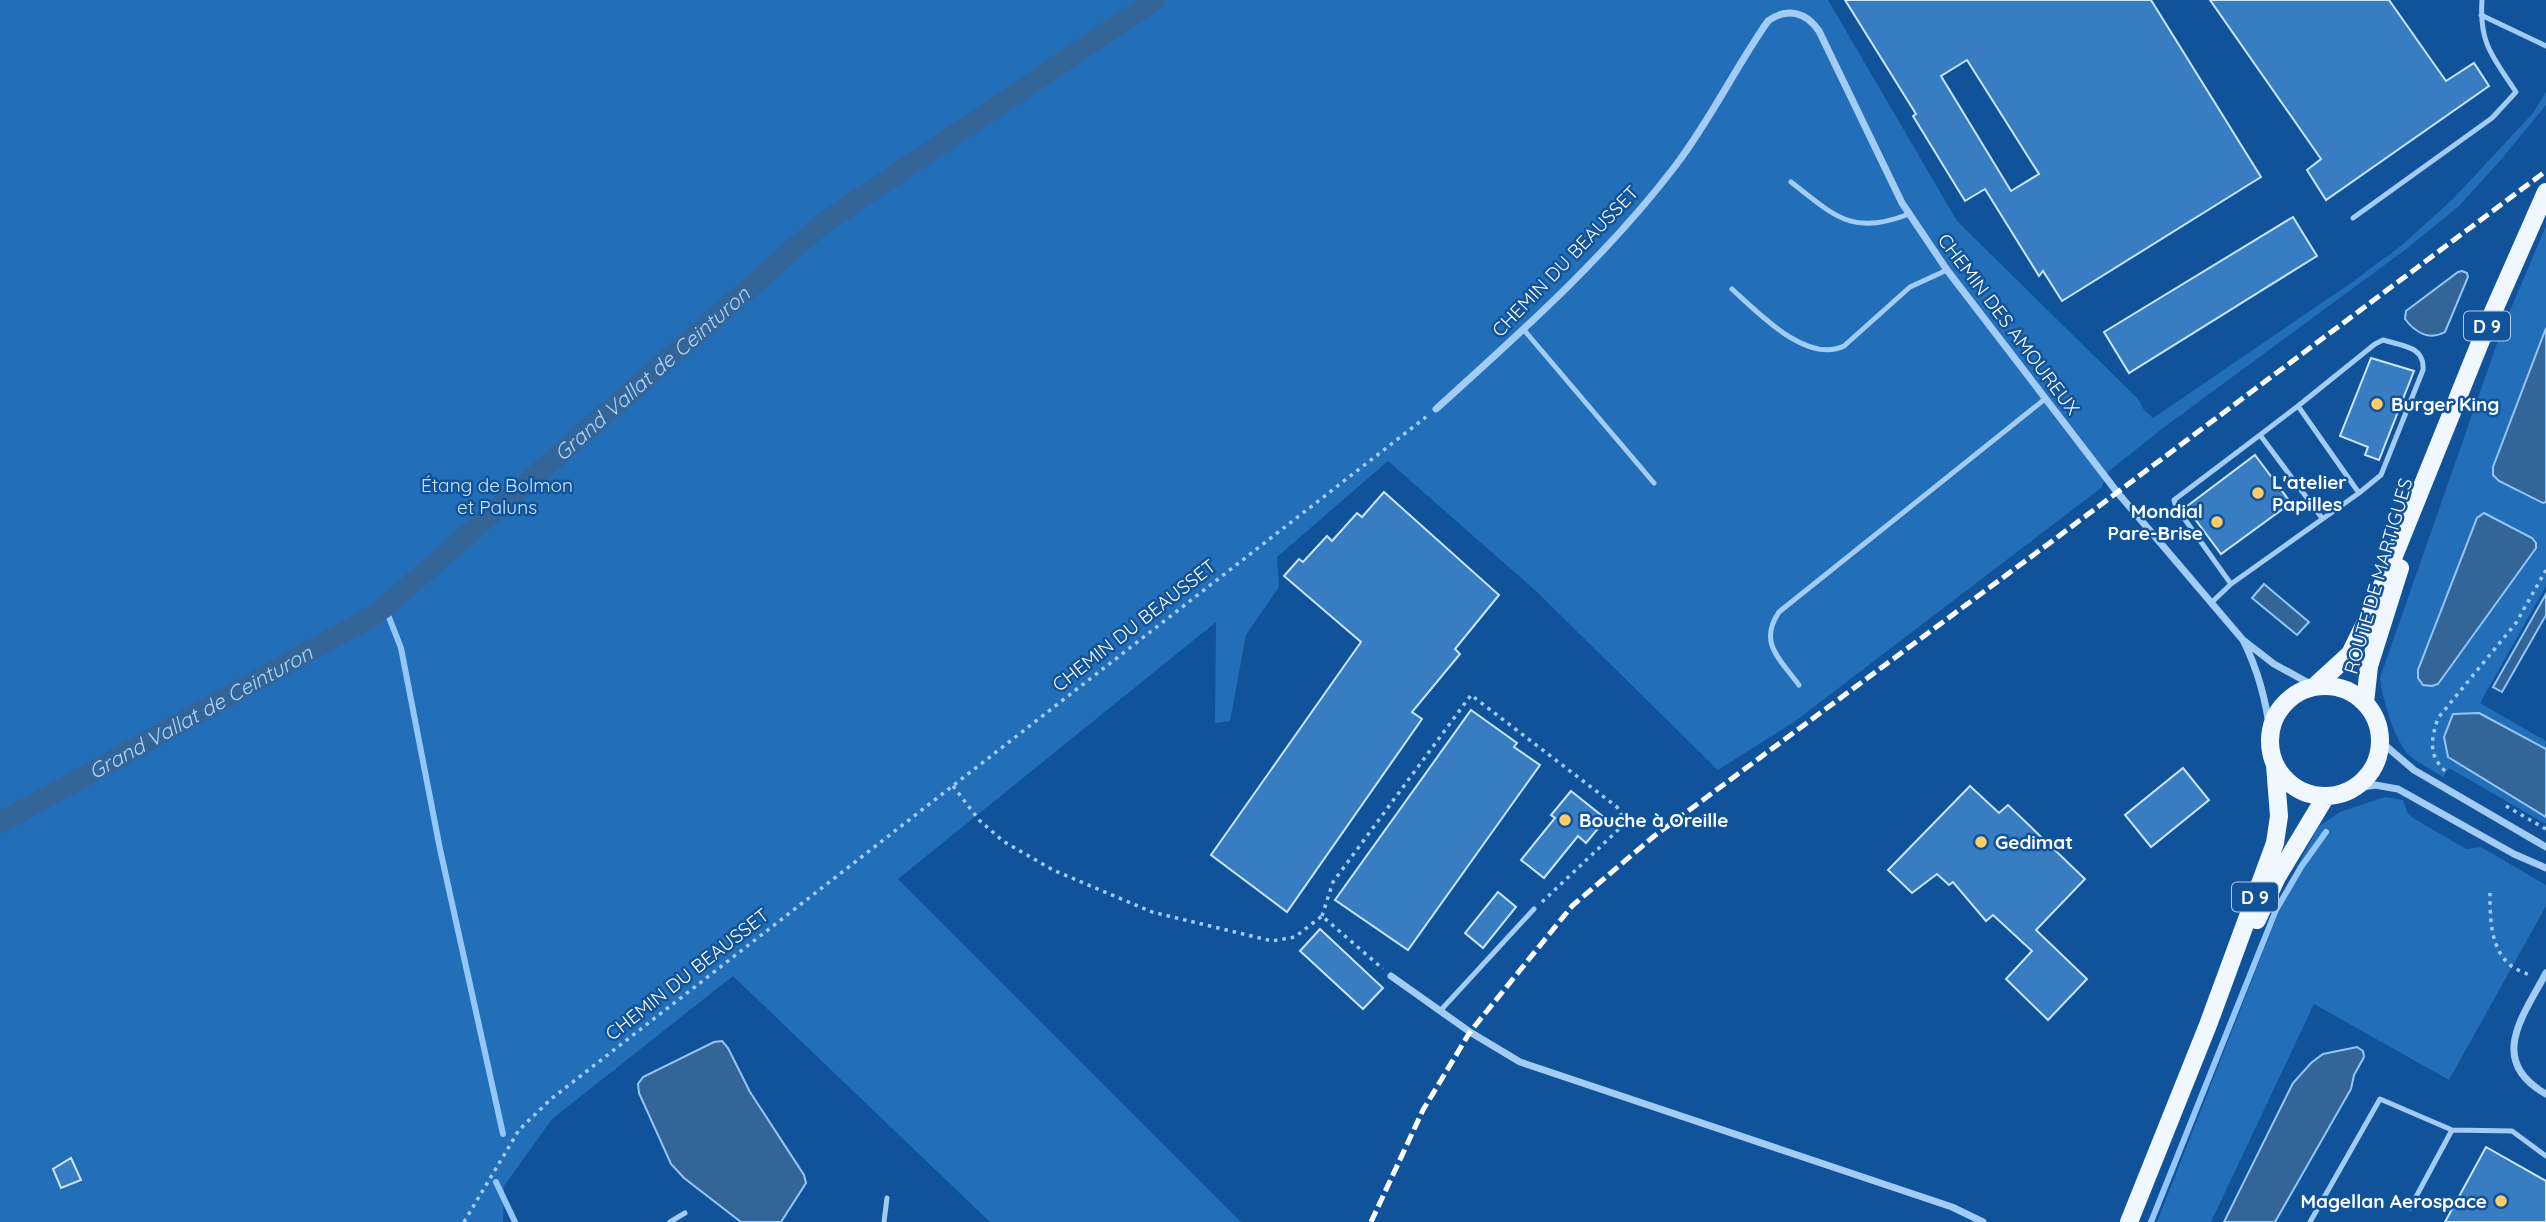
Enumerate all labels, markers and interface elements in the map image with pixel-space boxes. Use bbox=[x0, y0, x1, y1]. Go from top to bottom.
street label: CHEMIN DU BEAUSSET bbox=[1487, 180, 1643, 342]
street label: CHEMIN DES AMOUREUX bbox=[1933, 228, 2085, 420]
water label: Grand Vallat de Ceinturon bbox=[548, 280, 755, 466]
road number: D 9 bbox=[2464, 312, 2510, 340]
place label: Burger King bbox=[2391, 392, 2499, 416]
marker: Burger King bbox=[2369, 396, 2385, 412]
place label: L'atelier Papilles bbox=[2272, 470, 2347, 516]
park label: Étang de Bolmon et Paluns bbox=[421, 473, 573, 519]
street label: ROUTE DE MARTIGUES bbox=[2339, 475, 2417, 677]
marker: L'atelier Papilles bbox=[2250, 485, 2266, 501]
place label: Mondial Pare-Brise bbox=[2108, 499, 2203, 545]
marker: Mondial Pare-Brise bbox=[2209, 514, 2225, 530]
street label: CHEMIN DU BEAUSSET bbox=[1047, 554, 1221, 696]
water label: Grand Vallat de Ceinturon bbox=[84, 639, 317, 784]
place label: Bouche à Oreille bbox=[1579, 808, 1728, 832]
marker: Bouche à Oreille bbox=[1557, 812, 1573, 828]
place label: Gedimat bbox=[1995, 830, 2073, 854]
marker: Gedimat bbox=[1973, 834, 1989, 850]
road number: D 9 bbox=[2232, 882, 2278, 912]
street label: CHEMIN DU BEAUSSET bbox=[600, 903, 774, 1045]
place label: Magellan Aerospace bbox=[2301, 1189, 2487, 1213]
marker: Magellan Aerospace bbox=[2493, 1193, 2509, 1209]

